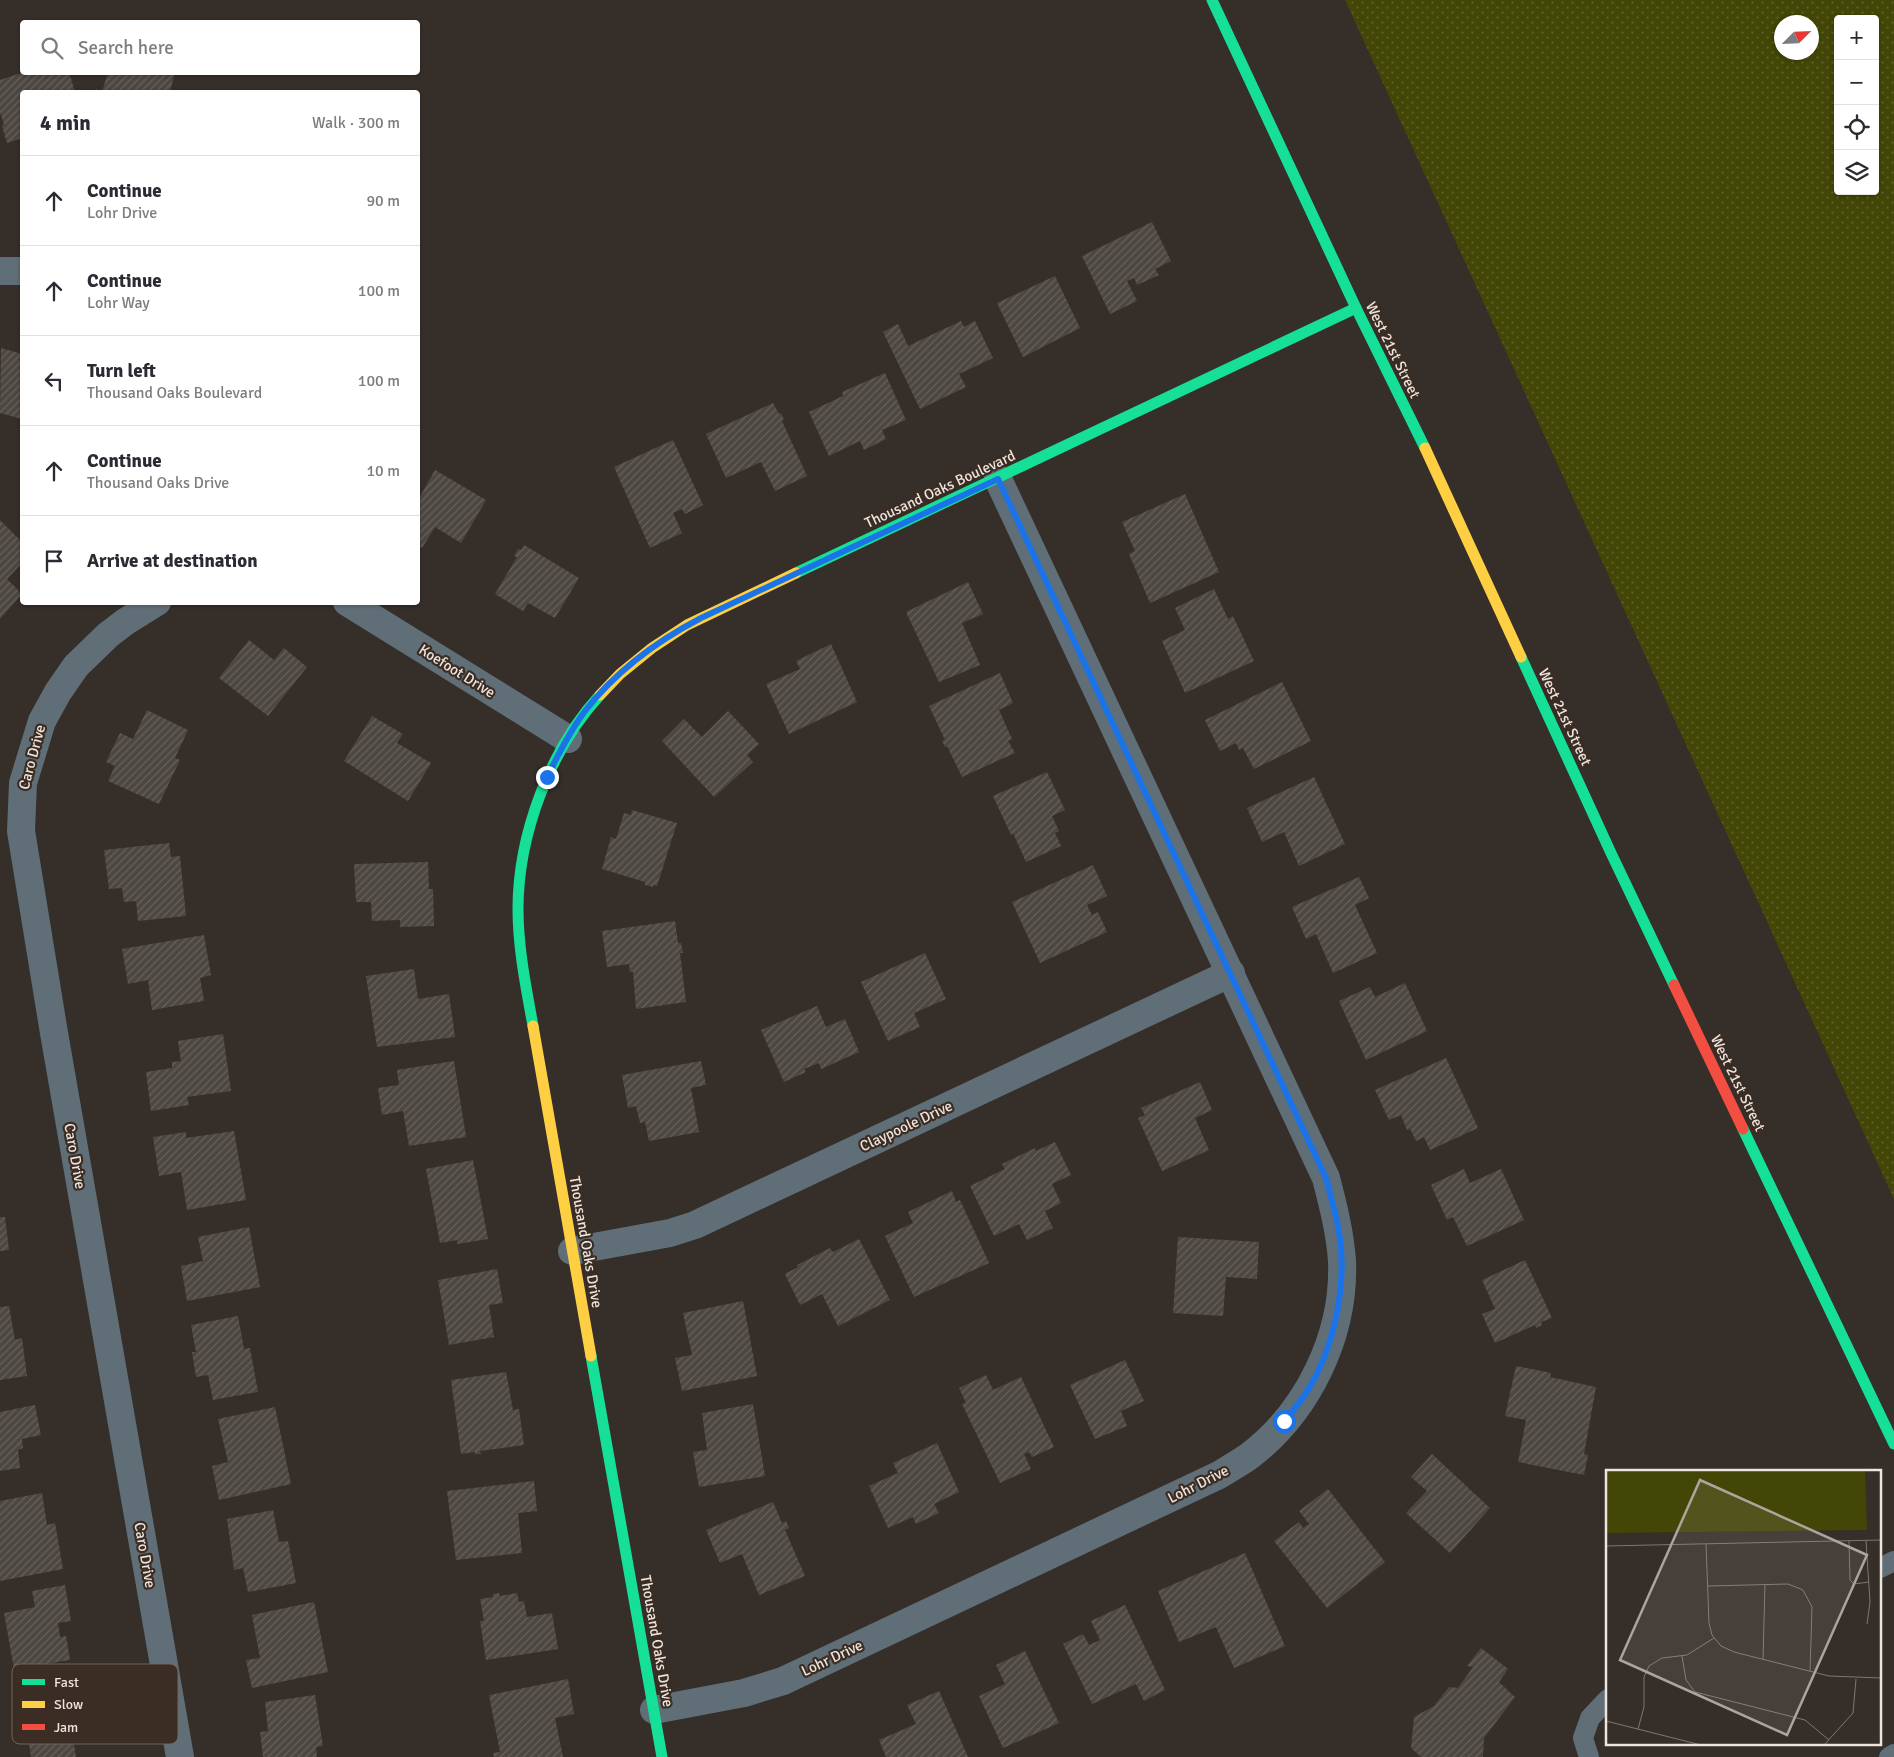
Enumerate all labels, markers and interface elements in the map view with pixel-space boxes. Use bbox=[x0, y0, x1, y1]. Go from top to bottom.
north arrow bbox=[1774, 15, 1819, 60]
map controls bbox=[1834, 15, 1879, 195]
button: + bbox=[1834, 15, 1879, 60]
search box bbox=[20, 20, 420, 75]
icon: search bbox=[38, 34, 66, 62]
text: Search here bbox=[78, 36, 174, 60]
button: − bbox=[1834, 60, 1879, 105]
button: locate bbox=[1834, 105, 1879, 150]
text: 4 min bbox=[40, 110, 91, 136]
text: Walk · 300 m bbox=[312, 113, 400, 133]
button: layers bbox=[1834, 150, 1879, 195]
text: Continue bbox=[87, 179, 162, 203]
icon: ahead bbox=[40, 187, 68, 215]
text: 90 m bbox=[366, 191, 400, 211]
text: Lohr Drive bbox=[87, 203, 157, 223]
text: Continue bbox=[87, 269, 162, 293]
icon: ahead bbox=[40, 277, 68, 305]
text: 100 m bbox=[358, 281, 400, 301]
text: Lohr Way bbox=[87, 293, 150, 313]
street label: West 21st Street bbox=[1362, 299, 1424, 401]
text: Turn left bbox=[87, 359, 156, 383]
icon: left bbox=[40, 367, 68, 395]
text: 100 m bbox=[358, 371, 400, 391]
text: Thousand Oaks Boulevard bbox=[87, 383, 262, 403]
street label: Thousand Oaks Boulevard bbox=[862, 446, 1018, 532]
text: Continue bbox=[87, 449, 162, 473]
icon: ahead bbox=[40, 457, 68, 485]
text: 10 m bbox=[366, 461, 400, 481]
text: Thousand Oaks Drive bbox=[87, 473, 229, 493]
icon: arrive bbox=[40, 547, 68, 575]
text: Arrive at destination bbox=[87, 549, 258, 573]
street label: Koefoot Drive bbox=[416, 640, 498, 702]
street label: West 21st Street bbox=[1535, 666, 1595, 768]
street label: Caro Drive bbox=[15, 723, 49, 791]
route end bbox=[536, 766, 559, 789]
street label: West 21st Street bbox=[1707, 1032, 1769, 1134]
street label: Claypoole Drive bbox=[857, 1097, 955, 1155]
street label: Caro Drive bbox=[60, 1122, 90, 1190]
street label: Thousand Oaks Drive bbox=[566, 1175, 606, 1309]
route start bbox=[1273, 1410, 1296, 1433]
street label: Lohr Drive bbox=[1165, 1461, 1231, 1507]
inset map bbox=[1606, 1470, 1882, 1744]
street label: Caro Drive bbox=[130, 1521, 160, 1589]
street label: Thousand Oaks Drive bbox=[637, 1574, 677, 1708]
street label: Lohr Drive bbox=[798, 1636, 866, 1680]
legend bbox=[12, 1664, 178, 1744]
text: Fast bbox=[54, 1674, 79, 1691]
text: Slow bbox=[54, 1696, 83, 1713]
text: Jam bbox=[54, 1719, 78, 1736]

